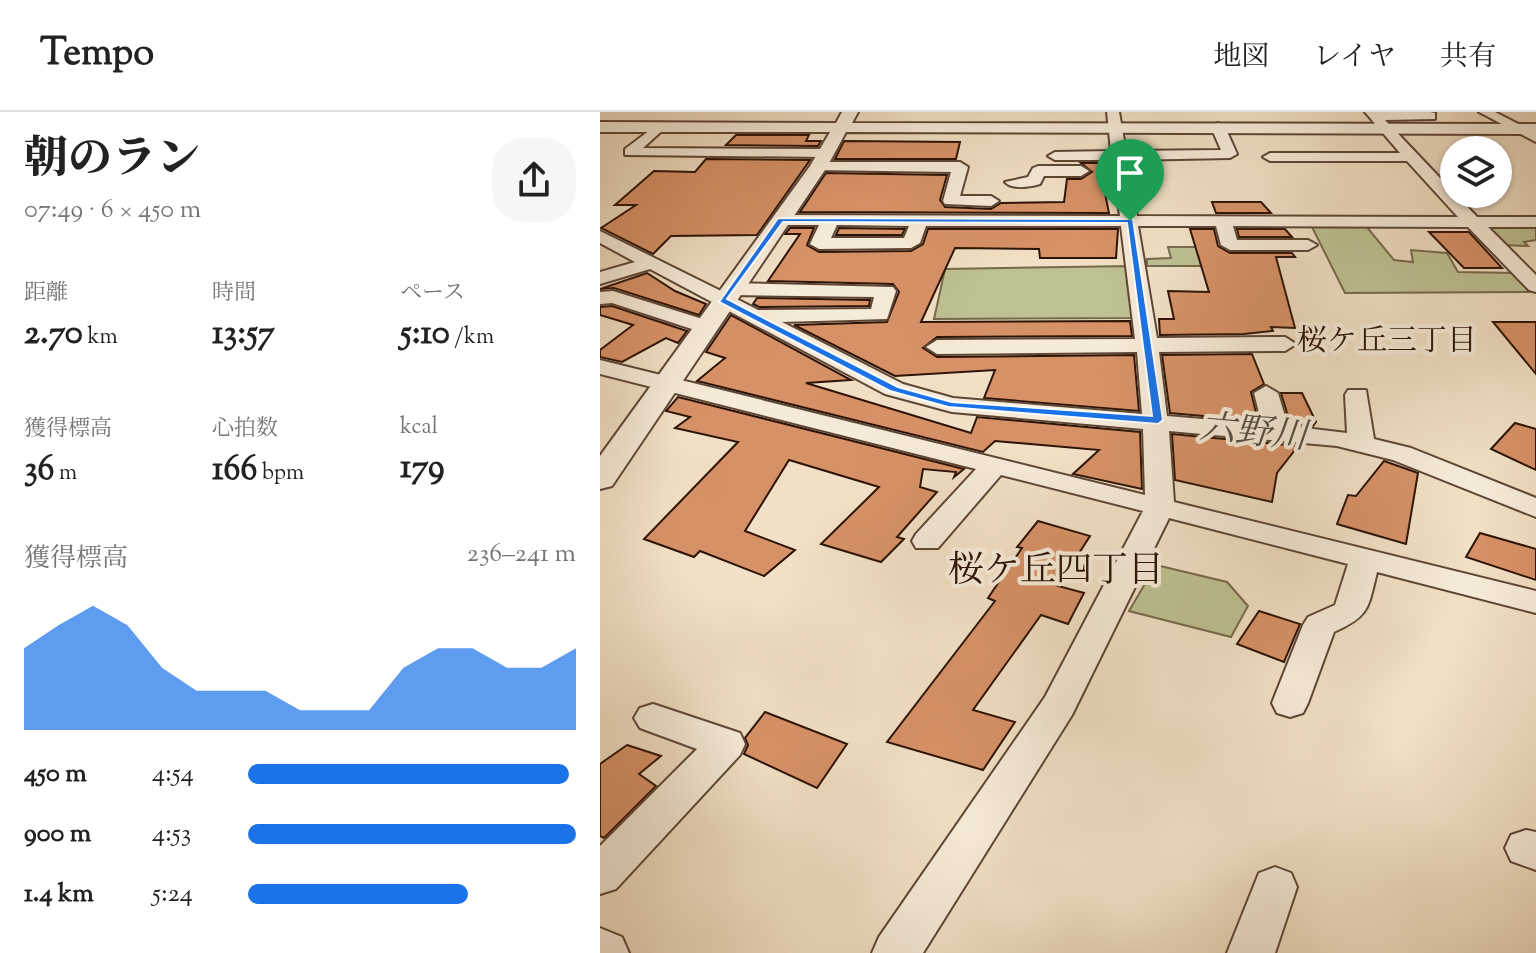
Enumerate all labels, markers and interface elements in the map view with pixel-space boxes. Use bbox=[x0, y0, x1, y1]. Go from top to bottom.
text: Tempo bbox=[40, 28, 154, 82]
text: 地図 bbox=[1213, 38, 1269, 78]
text: レイヤ bbox=[1313, 38, 1396, 78]
text: 共有 bbox=[1440, 38, 1496, 78]
text: 朝のラン bbox=[24, 130, 200, 193]
map controls bbox=[1440, 136, 1512, 208]
button: layers bbox=[1440, 136, 1512, 208]
button: share bbox=[492, 138, 576, 222]
pin bbox=[1096, 139, 1164, 221]
icon: arrive bbox=[1108, 151, 1152, 195]
text: 07:49 · 6 × 450 m bbox=[24, 192, 201, 229]
text: 距離 bbox=[24, 278, 68, 310]
text: 時間 bbox=[212, 278, 256, 310]
text: ペース bbox=[400, 278, 465, 310]
text: 2.70 bbox=[24, 310, 83, 359]
text: 13:57 bbox=[212, 310, 275, 359]
text: 5:10 bbox=[400, 310, 450, 359]
district label: 桜ケ丘三丁目 bbox=[1297, 321, 1477, 364]
text: km bbox=[83, 322, 118, 354]
text: /km bbox=[450, 322, 494, 354]
water label: 六野川 bbox=[1197, 403, 1313, 465]
text: kcal bbox=[400, 412, 438, 444]
text: 獲得標高 bbox=[24, 414, 112, 446]
text: 心拍数 bbox=[212, 414, 278, 446]
text: 179 bbox=[400, 444, 444, 493]
text: 36 bbox=[24, 446, 54, 495]
text: 166 bbox=[212, 446, 257, 495]
text: m bbox=[54, 458, 77, 490]
text: bpm bbox=[257, 458, 304, 490]
text: 236–241 m bbox=[467, 536, 576, 573]
text: 獲得標高 bbox=[24, 541, 128, 578]
district label: 桜ケ丘四丁目 bbox=[948, 546, 1164, 598]
text: 450 m bbox=[24, 756, 87, 793]
text: 4:54 bbox=[152, 756, 194, 793]
text: 900 m bbox=[24, 816, 91, 853]
text: 4:53 bbox=[152, 816, 191, 853]
text: 1.4 km bbox=[24, 876, 94, 913]
text: 5:24 bbox=[152, 876, 193, 913]

